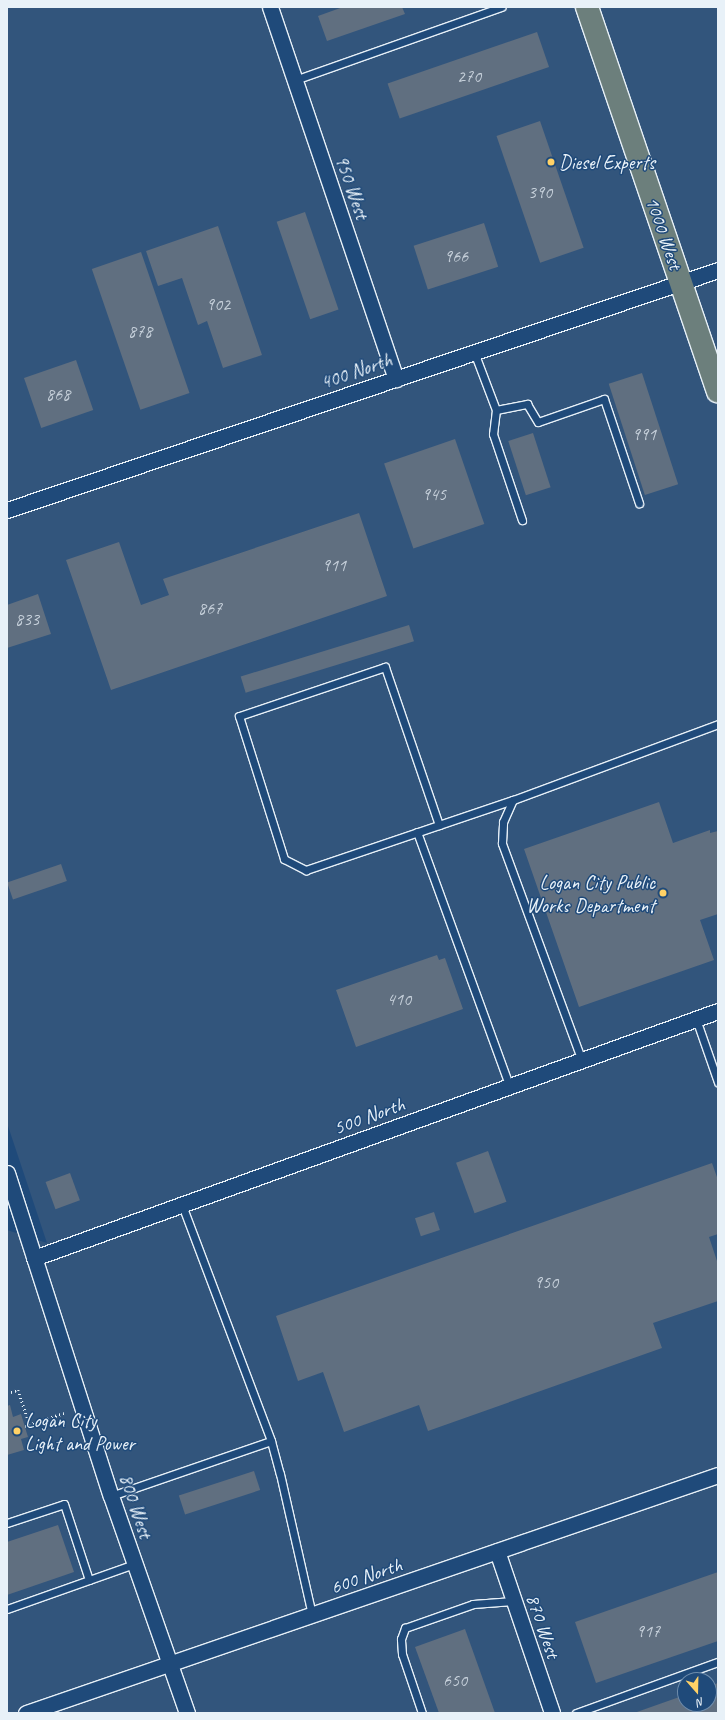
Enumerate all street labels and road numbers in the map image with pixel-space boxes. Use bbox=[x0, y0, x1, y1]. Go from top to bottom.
street label: 950 West bbox=[330, 152, 374, 222]
street label: 1000 West bbox=[640, 193, 688, 273]
street label: 400 North bbox=[317, 348, 395, 394]
street label: 500 North bbox=[330, 1092, 408, 1140]
street label: 800 West bbox=[114, 1471, 158, 1541]
street label: 600 North bbox=[327, 1553, 405, 1599]
street label: 870 West bbox=[521, 1591, 565, 1661]

